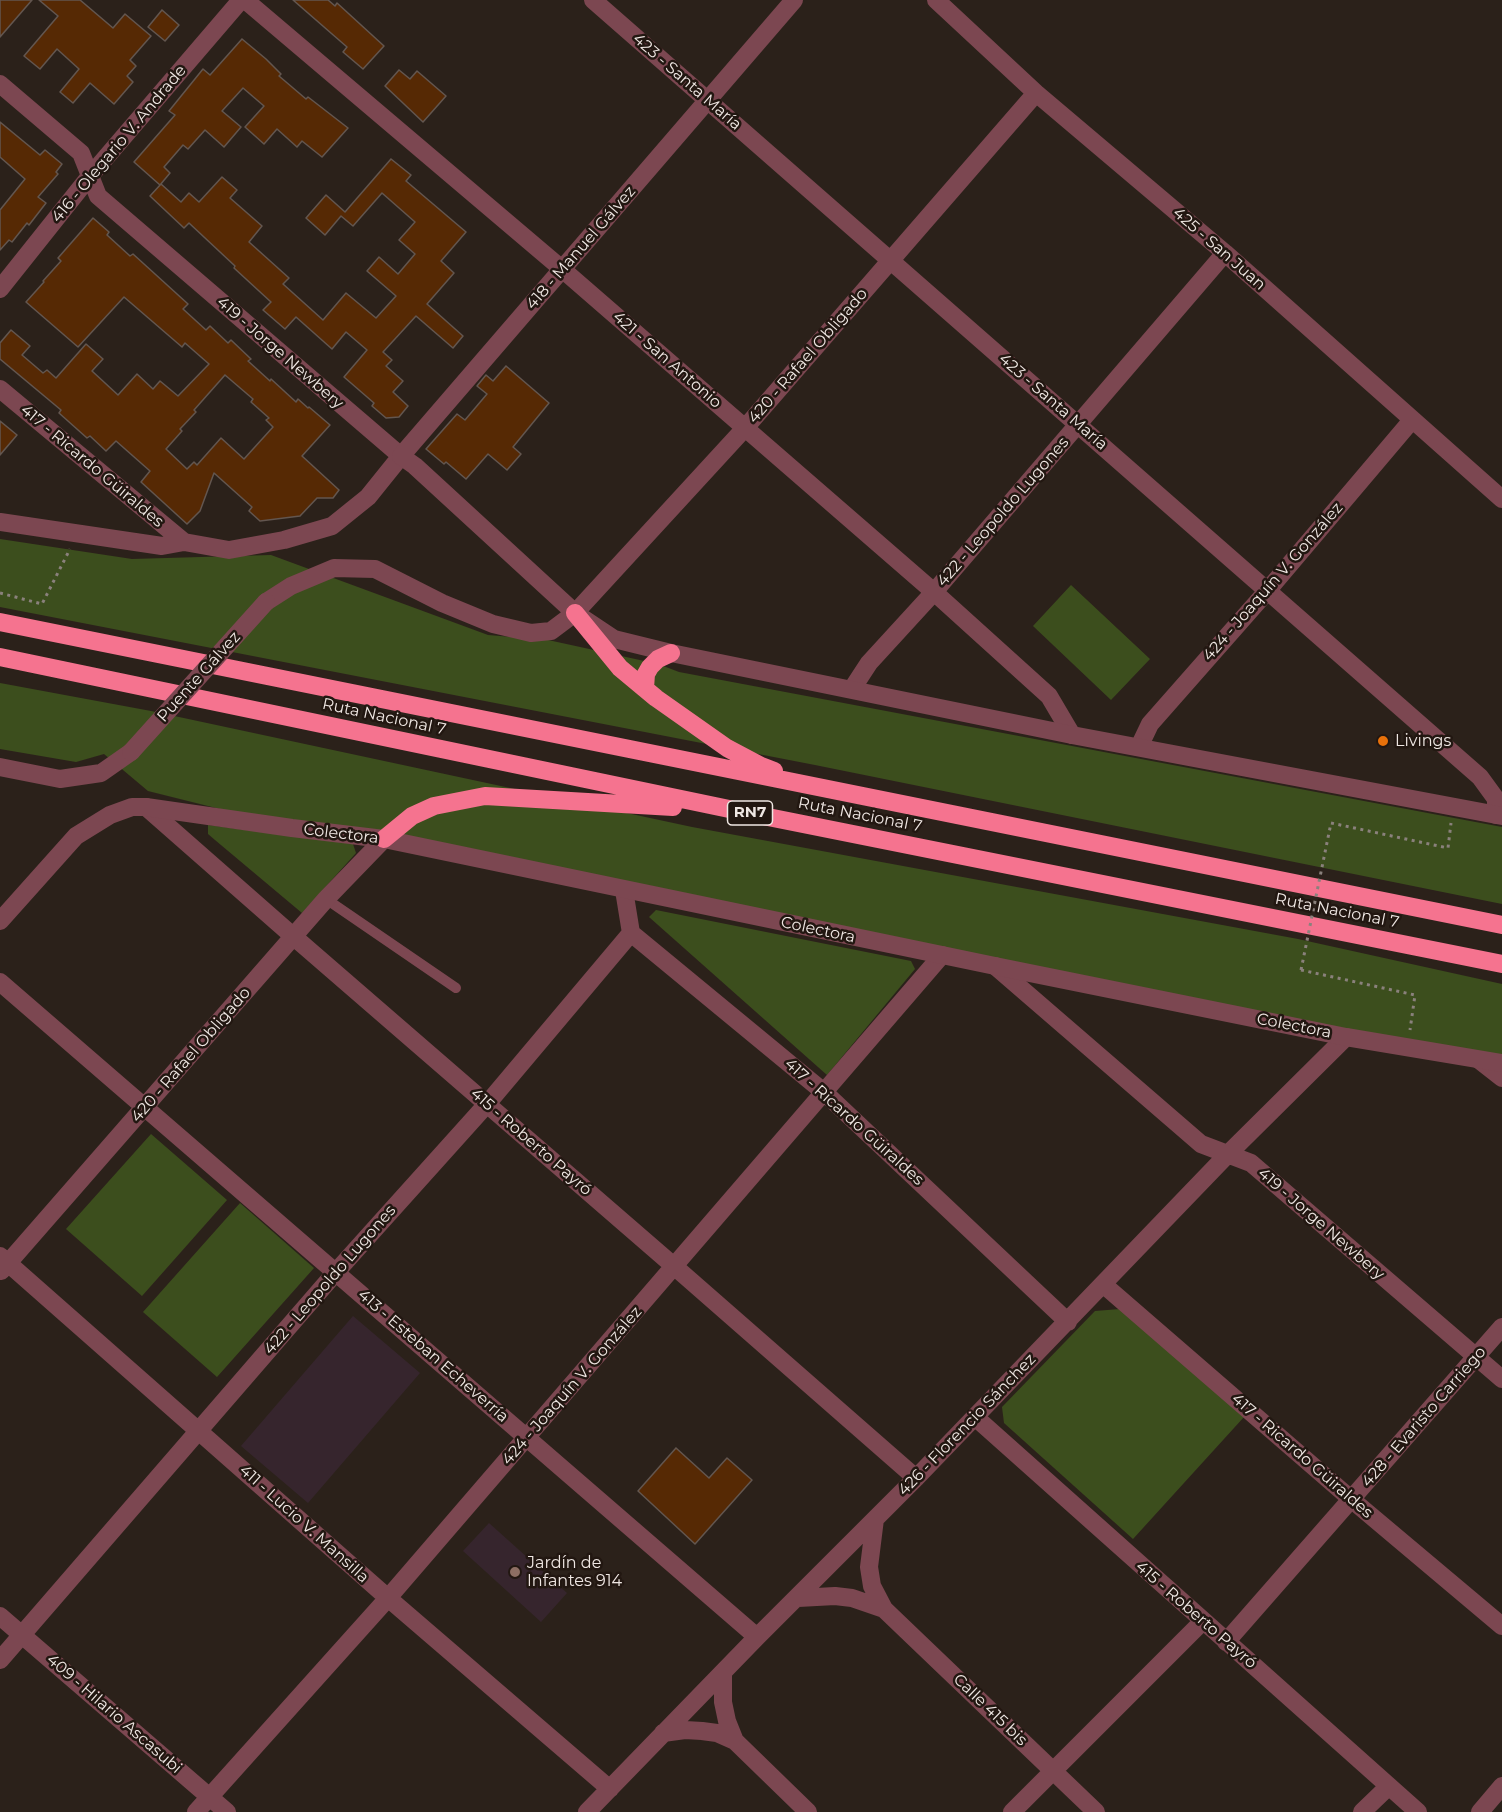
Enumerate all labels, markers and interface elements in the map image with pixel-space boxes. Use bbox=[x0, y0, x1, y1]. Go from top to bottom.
street label: 423 - Santa María bbox=[629, 30, 745, 134]
street label: 416 - Olegario V. Andrade bbox=[47, 61, 191, 227]
street label: 418 - Manuel Gálvez bbox=[522, 182, 640, 314]
street label: 425 - San Juan bbox=[1169, 204, 1269, 294]
street label: 420 - Rafael Obligado bbox=[744, 285, 872, 427]
street label: 419 - Jorge Newbery bbox=[213, 293, 347, 413]
street label: 421 - San Antonio bbox=[609, 308, 725, 412]
street label: 423 - Santa María bbox=[995, 350, 1111, 454]
street label: 417 - Ricardo Güiraldes bbox=[17, 401, 167, 531]
street label: 422 - Leopoldo Lugones bbox=[933, 433, 1073, 591]
street label: 424 - Joaquín V. González bbox=[1199, 499, 1347, 665]
street label: Puente Gálvez bbox=[153, 628, 245, 726]
street label: Ruta Nacional 7 bbox=[320, 695, 448, 739]
place label: Livings bbox=[1395, 731, 1451, 751]
marker: Livings bbox=[1376, 734, 1390, 748]
street label: Ruta Nacional 7 bbox=[796, 794, 924, 836]
road number: RN7 bbox=[728, 801, 772, 825]
street label: Colectora bbox=[302, 820, 380, 848]
street label: Ruta Nacional 7 bbox=[1273, 890, 1401, 932]
street label: Colectora bbox=[779, 913, 857, 947]
street label: 420 - Rafael Obligado bbox=[127, 984, 255, 1126]
street label: Colectora bbox=[1255, 1009, 1333, 1043]
street label: 417 - Ricardo Güiraldes bbox=[780, 1054, 928, 1190]
street label: 415 - Roberto Payró bbox=[467, 1084, 595, 1200]
street label: 419 - Jorge Newbery bbox=[1254, 1164, 1388, 1284]
street label: 422 - Leopoldo Lugones bbox=[260, 1201, 400, 1359]
street label: 413 - Esteban Echeverría bbox=[354, 1285, 512, 1427]
street label: 424 - Joaquín V. González bbox=[498, 1303, 646, 1469]
street label: 428 - Evaristo Carriego bbox=[1358, 1343, 1490, 1491]
street label: 426 - Florencio Sánchez bbox=[894, 1350, 1040, 1500]
street label: 417 - Ricardo Güiraldes bbox=[1228, 1389, 1376, 1523]
street label: 411 - Lucio V. Mansilla bbox=[235, 1461, 373, 1587]
place label: Jardín de Infantes 914 bbox=[527, 1553, 622, 1591]
street label: 415 - Roberto Payró bbox=[1132, 1557, 1260, 1673]
marker: Jardín de Infantes 914 bbox=[508, 1565, 522, 1579]
street label: 409 - Hilario Ascasubi bbox=[43, 1650, 185, 1778]
street label: Calle 415 bis bbox=[949, 1670, 1031, 1750]

